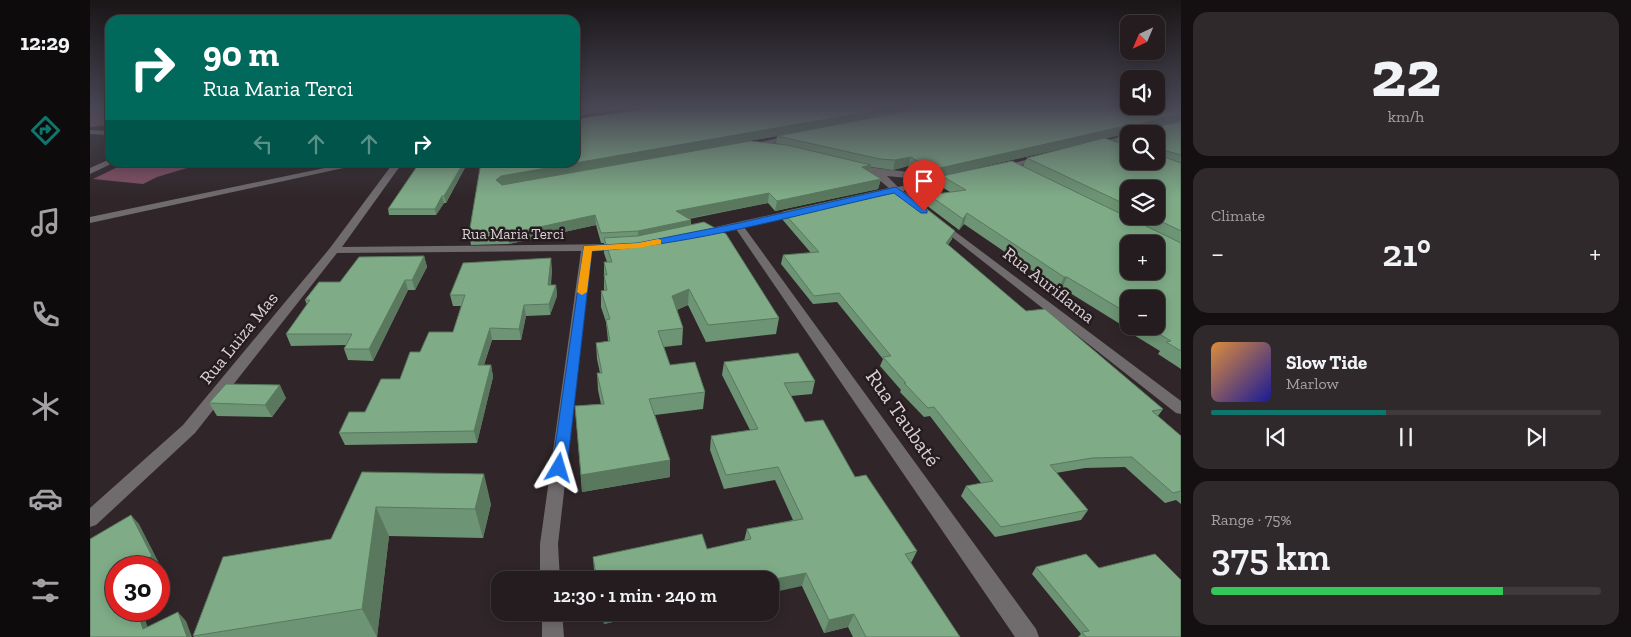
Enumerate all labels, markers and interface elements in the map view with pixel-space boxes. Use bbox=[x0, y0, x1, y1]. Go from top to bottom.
north arrow bbox=[1120, 15, 1165, 60]
map controls bbox=[1120, 15, 1165, 335]
text: 12:29 bbox=[20, 29, 70, 56]
text: 90 m bbox=[203, 33, 279, 75]
icon: right bbox=[120, 35, 185, 100]
text: 22 bbox=[1371, 35, 1441, 113]
button: sound bbox=[1120, 70, 1165, 115]
text: Rua Maria Terci bbox=[203, 75, 353, 102]
text: km/h bbox=[1388, 107, 1424, 126]
icon: directions bbox=[28, 113, 63, 148]
button: search bbox=[1120, 125, 1165, 170]
icon: left bbox=[249, 130, 277, 158]
icon: ahead bbox=[302, 130, 330, 158]
icon: ahead bbox=[355, 130, 383, 158]
icon: right bbox=[408, 130, 436, 158]
pin bbox=[903, 160, 945, 211]
icon: arrive bbox=[910, 167, 938, 195]
button: layers bbox=[1120, 180, 1165, 225]
icon: music bbox=[28, 205, 63, 240]
text: Climate bbox=[1211, 206, 1265, 225]
street label: Rua Maria Terci bbox=[462, 225, 564, 243]
text: 21° bbox=[1382, 230, 1431, 276]
button: + bbox=[1120, 235, 1165, 280]
text: − bbox=[1211, 237, 1224, 270]
text: + bbox=[1589, 237, 1601, 270]
street label: Rua Auriflama bbox=[999, 242, 1100, 328]
street label: Rua Luiza Mas bbox=[195, 287, 283, 389]
button: − bbox=[1120, 290, 1165, 335]
icon: phone bbox=[28, 297, 63, 332]
text: Slow Tide bbox=[1286, 351, 1367, 374]
street label: Rua Taubaté bbox=[861, 364, 946, 471]
text: Marlow bbox=[1286, 374, 1339, 393]
icon: climate bbox=[28, 389, 63, 424]
icon: previous bbox=[1262, 423, 1290, 451]
icon: pause bbox=[1392, 423, 1420, 451]
icon: next bbox=[1522, 423, 1550, 451]
position arrow bbox=[532, 441, 584, 493]
icon: car bbox=[28, 481, 63, 516]
text: Range · 75% bbox=[1211, 510, 1292, 529]
text: 375 km bbox=[1211, 534, 1330, 580]
speed limit sign: 30 bbox=[105, 556, 170, 621]
icon: filters bbox=[28, 573, 63, 608]
text: 12:30 · 1 min · 240 m bbox=[553, 584, 717, 607]

